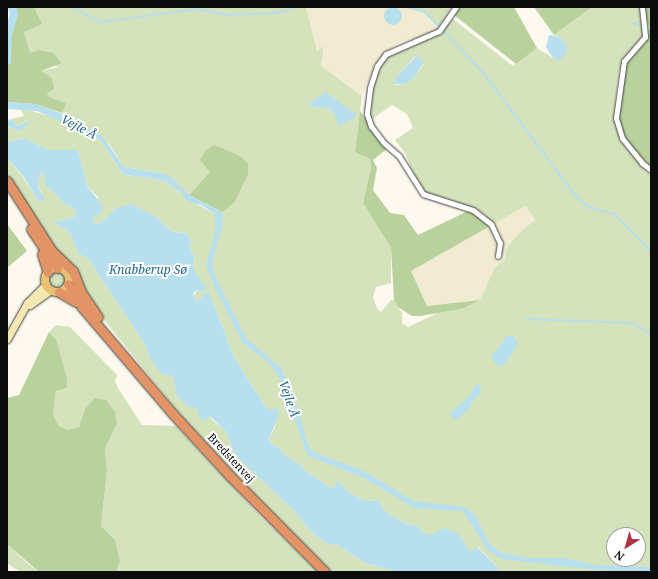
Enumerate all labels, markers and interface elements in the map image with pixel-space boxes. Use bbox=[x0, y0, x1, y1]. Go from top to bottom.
water label: Vejle Å bbox=[59, 112, 99, 142]
water label: Knabberup Sø bbox=[109, 263, 187, 277]
water label: Vejle Å bbox=[276, 379, 302, 419]
street label: Bredstenvej bbox=[205, 431, 257, 485]
north arrow bbox=[606, 527, 646, 567]
text: N bbox=[611, 548, 627, 565]

